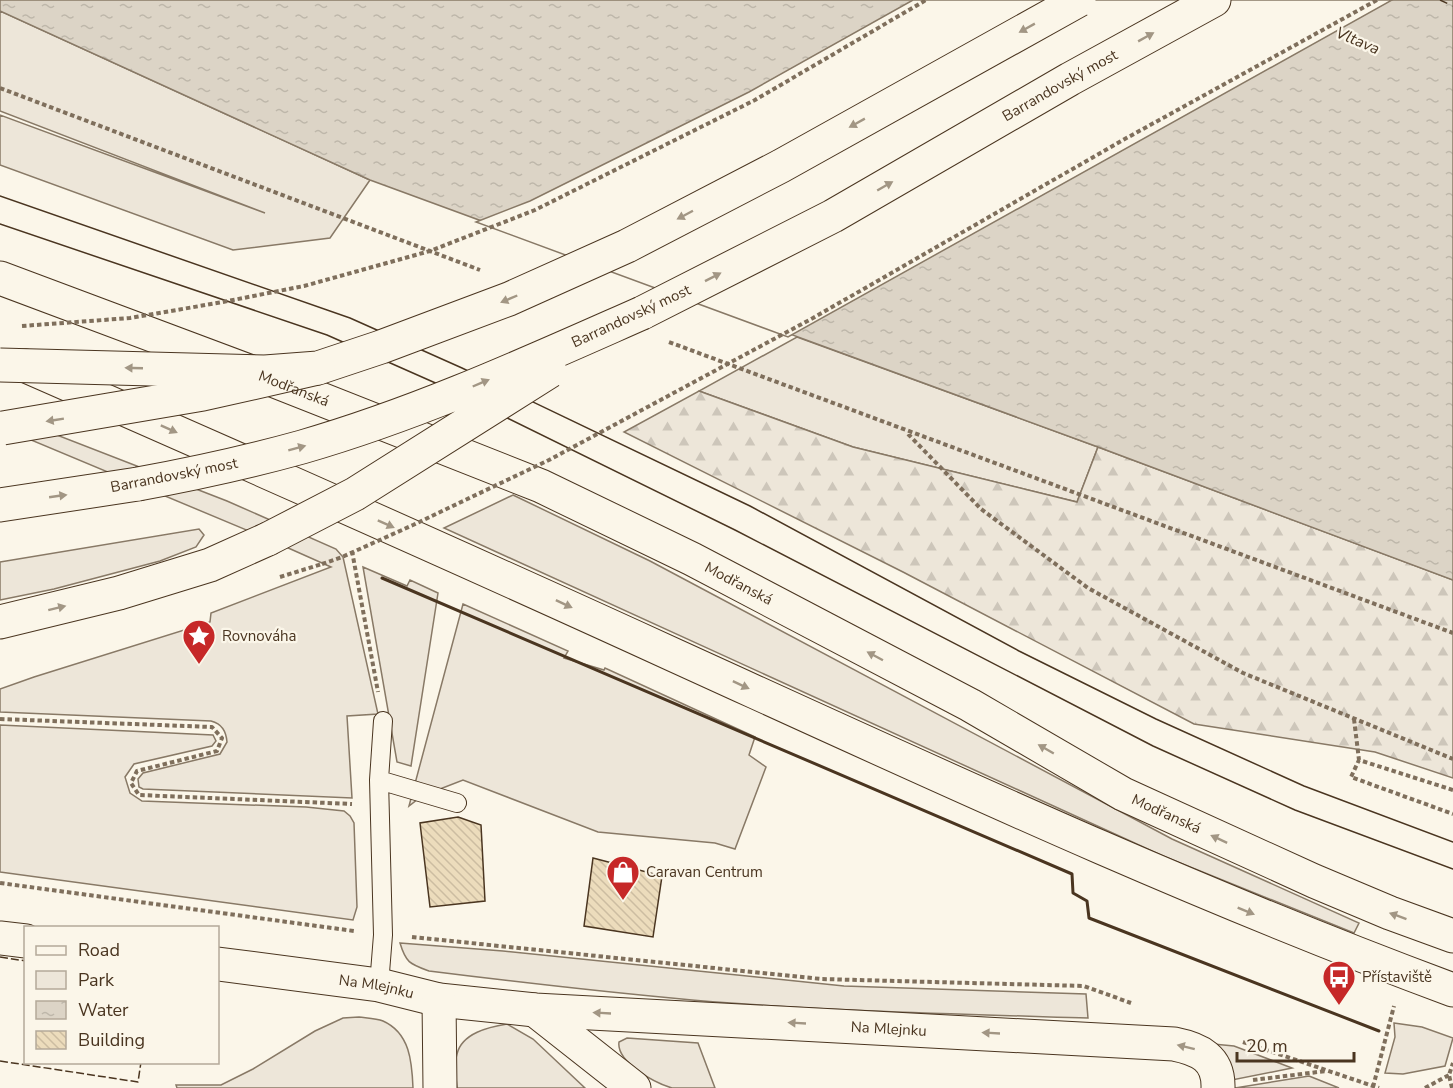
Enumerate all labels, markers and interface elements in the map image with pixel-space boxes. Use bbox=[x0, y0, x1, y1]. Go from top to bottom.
water label: Vltava bbox=[1332, 22, 1383, 60]
one-way arrow bbox=[1019, 23, 1036, 33]
one-way arrow bbox=[1138, 32, 1155, 42]
street label: Barrandovský most bbox=[999, 44, 1122, 126]
one-way arrow bbox=[848, 118, 865, 128]
one-way arrow bbox=[877, 180, 893, 191]
one-way arrow bbox=[677, 210, 694, 220]
one-way arrow bbox=[705, 272, 722, 282]
street label: Barrandovský most bbox=[568, 279, 695, 352]
one-way arrow bbox=[500, 295, 518, 304]
one-way arrow bbox=[124, 364, 143, 373]
street label: Modřanská bbox=[256, 366, 332, 411]
one-way arrow bbox=[472, 378, 490, 388]
one-way arrow bbox=[45, 416, 64, 425]
one-way arrow bbox=[160, 424, 178, 434]
one-way arrow bbox=[288, 443, 306, 452]
street label: Barrandovský most bbox=[109, 453, 240, 497]
one-way arrow bbox=[48, 492, 67, 501]
one-way arrow bbox=[377, 519, 395, 529]
street label: Modřanská bbox=[701, 557, 776, 610]
one-way arrow bbox=[555, 600, 572, 609]
one-way arrow bbox=[48, 603, 67, 612]
place icon: Rovnováha bbox=[181, 618, 217, 665]
place label: Rovnováha bbox=[222, 626, 297, 646]
one-way arrow bbox=[866, 651, 884, 661]
one-way arrow bbox=[732, 681, 749, 690]
one-way arrow bbox=[1038, 744, 1054, 755]
street label: Modřanská bbox=[1128, 789, 1204, 838]
one-way arrow bbox=[1210, 835, 1227, 844]
shop icon: Caravan Centrum bbox=[605, 854, 641, 901]
place label: Caravan Centrum bbox=[646, 862, 763, 882]
one-way arrow bbox=[1238, 906, 1256, 916]
one-way arrow bbox=[1389, 911, 1407, 920]
legend bbox=[24, 926, 219, 1064]
text: Road bbox=[78, 938, 120, 962]
bus stop icon: Přístaviště bbox=[1321, 959, 1357, 1006]
place label: Přístaviště bbox=[1362, 967, 1432, 987]
text: Park bbox=[78, 968, 115, 992]
street label: Na Mlejnku bbox=[338, 970, 416, 1003]
text: Water bbox=[78, 998, 129, 1022]
one-way arrow bbox=[592, 1008, 611, 1018]
street label: Na Mlejnku bbox=[850, 1017, 927, 1041]
one-way arrow bbox=[787, 1019, 806, 1028]
scale bar bbox=[1237, 1025, 1354, 1063]
text: Building bbox=[78, 1028, 145, 1052]
one-way arrow bbox=[982, 1029, 1001, 1038]
text: 20 m bbox=[1246, 1034, 1288, 1058]
one-way arrow bbox=[1176, 1041, 1195, 1051]

